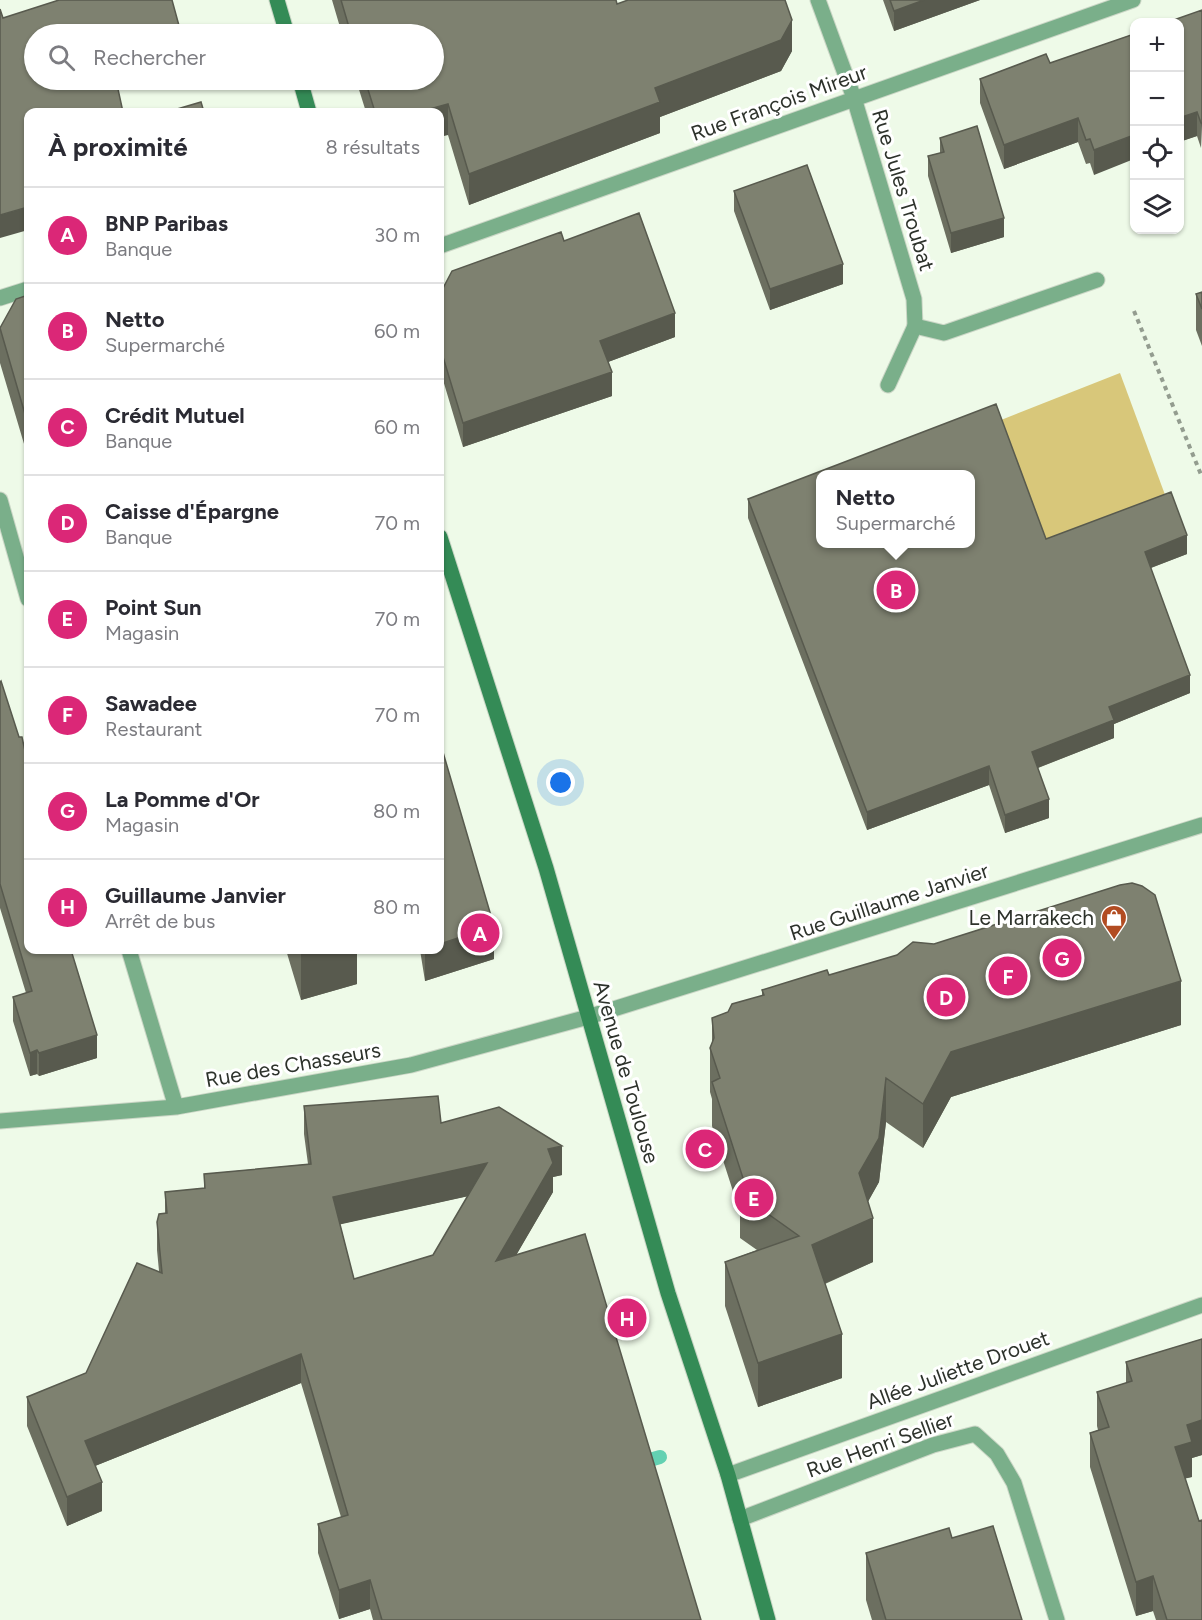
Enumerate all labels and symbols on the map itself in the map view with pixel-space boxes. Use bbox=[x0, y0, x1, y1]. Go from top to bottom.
street label: Rue François Mireur bbox=[687, 59, 870, 146]
street label: Rue Jules Troubat bbox=[867, 106, 940, 274]
pin: B bbox=[876, 568, 916, 612]
your location bbox=[546, 768, 575, 797]
street label: Rue Guillaume Janvier bbox=[786, 858, 991, 946]
shop icon: Le Marrakech bbox=[1099, 903, 1129, 941]
place label: Le Marrakech bbox=[969, 905, 1094, 930]
pin: A bbox=[460, 910, 500, 956]
pin: G bbox=[1042, 936, 1082, 980]
pin: F bbox=[988, 954, 1028, 998]
pin: D bbox=[926, 974, 966, 1020]
street label: Avenue de Toulouse bbox=[588, 978, 665, 1166]
street label: Rue des Chasseurs bbox=[203, 1037, 382, 1092]
pin: C bbox=[686, 1126, 724, 1172]
pin: E bbox=[734, 1176, 774, 1220]
pin: H bbox=[608, 1296, 646, 1340]
street label: Allée Juliette Drouet bbox=[863, 1325, 1053, 1414]
street label: Rue Henri Sellier bbox=[803, 1406, 957, 1483]

